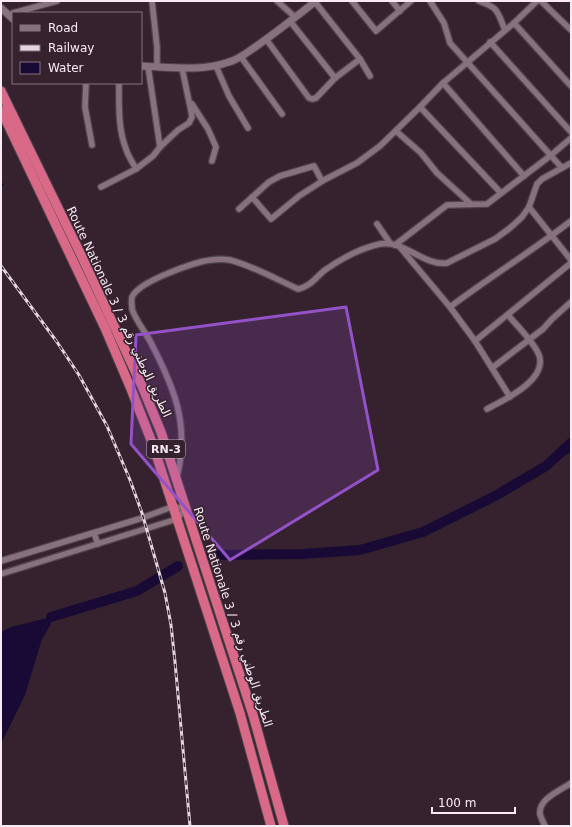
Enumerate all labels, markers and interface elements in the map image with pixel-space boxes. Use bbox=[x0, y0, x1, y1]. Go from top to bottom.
legend bbox=[12, 12, 142, 84]
text: Road bbox=[48, 21, 78, 35]
text: Railway bbox=[48, 41, 94, 55]
text: Water bbox=[48, 61, 84, 75]
street label: Route Nationale 3 / الطريق الوطني رقم 3 bbox=[63, 204, 174, 420]
road number: RN-3 bbox=[147, 440, 185, 458]
street label: Route Nationale 3 / الطريق الوطني رقم 3 bbox=[190, 505, 275, 729]
scale bar bbox=[432, 789, 515, 815]
text: 100 m bbox=[438, 796, 476, 810]

